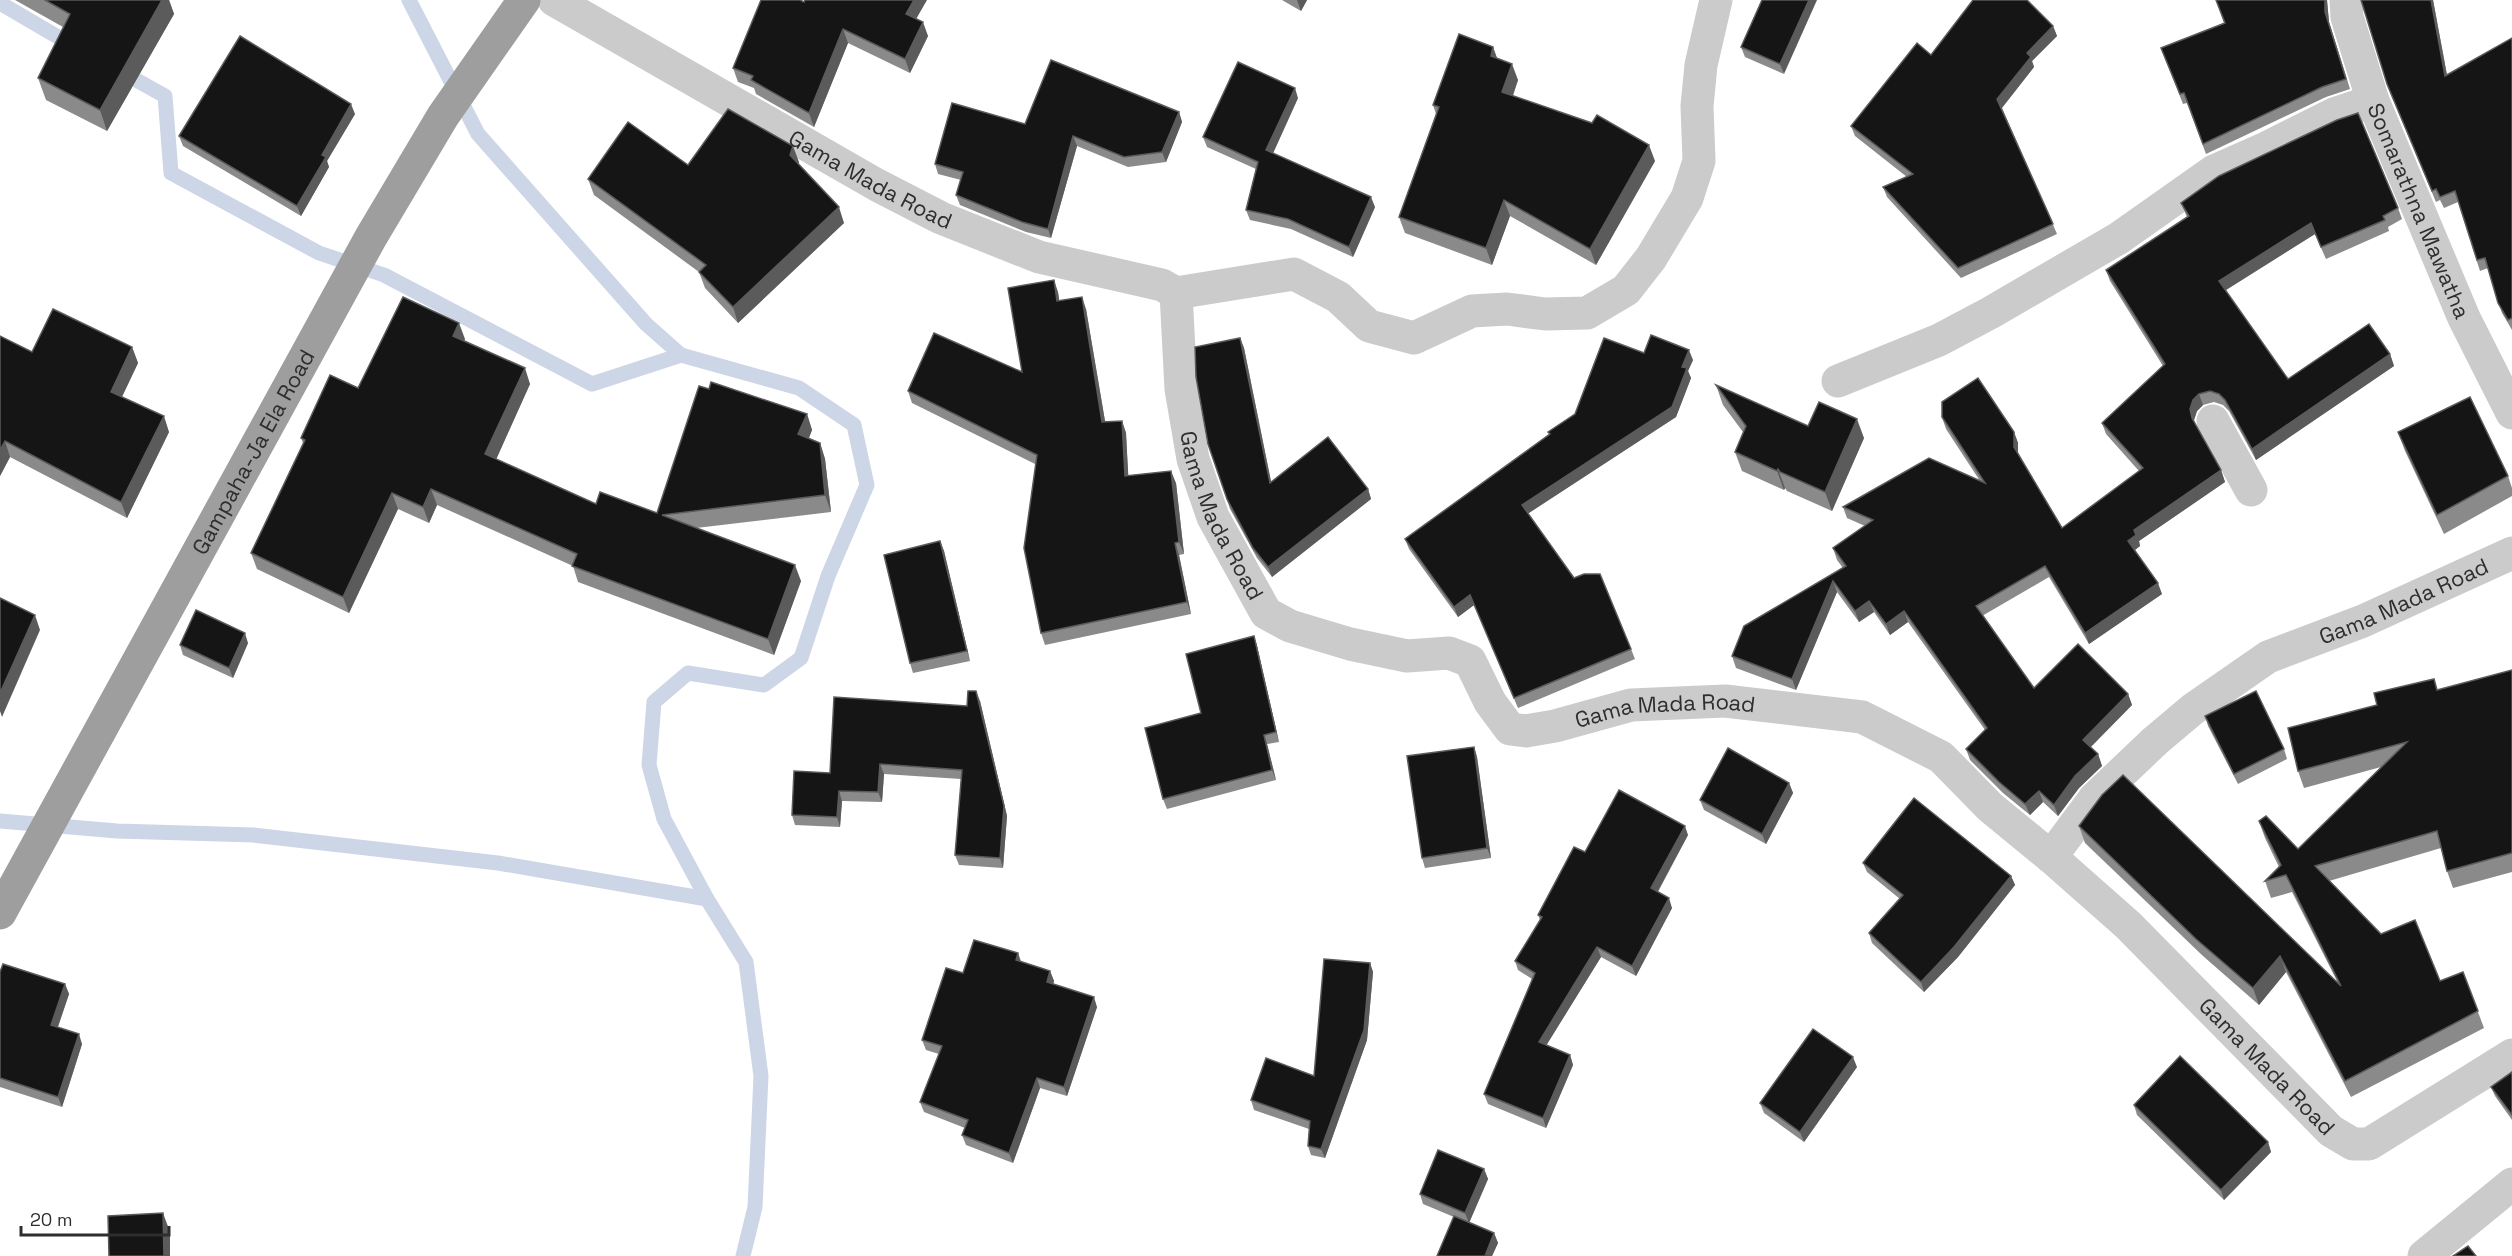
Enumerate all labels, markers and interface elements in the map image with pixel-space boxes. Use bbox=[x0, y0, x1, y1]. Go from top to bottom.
street label: Somarathna Mawatha bbox=[2361, 99, 2477, 323]
street label: Gama Mada Road bbox=[784, 123, 956, 235]
street label: Gampaha-Ja Ela Road bbox=[185, 344, 321, 559]
street label: Gama Mada Road bbox=[1174, 429, 1270, 605]
street label: Gama Mada Road bbox=[2315, 552, 2493, 650]
street label: Gama Mada Road bbox=[1572, 687, 1757, 734]
street label: Gama Mada Road bbox=[2193, 991, 2341, 1141]
scale bar bbox=[21, 1199, 170, 1237]
text: 20 m bbox=[30, 1208, 73, 1231]

